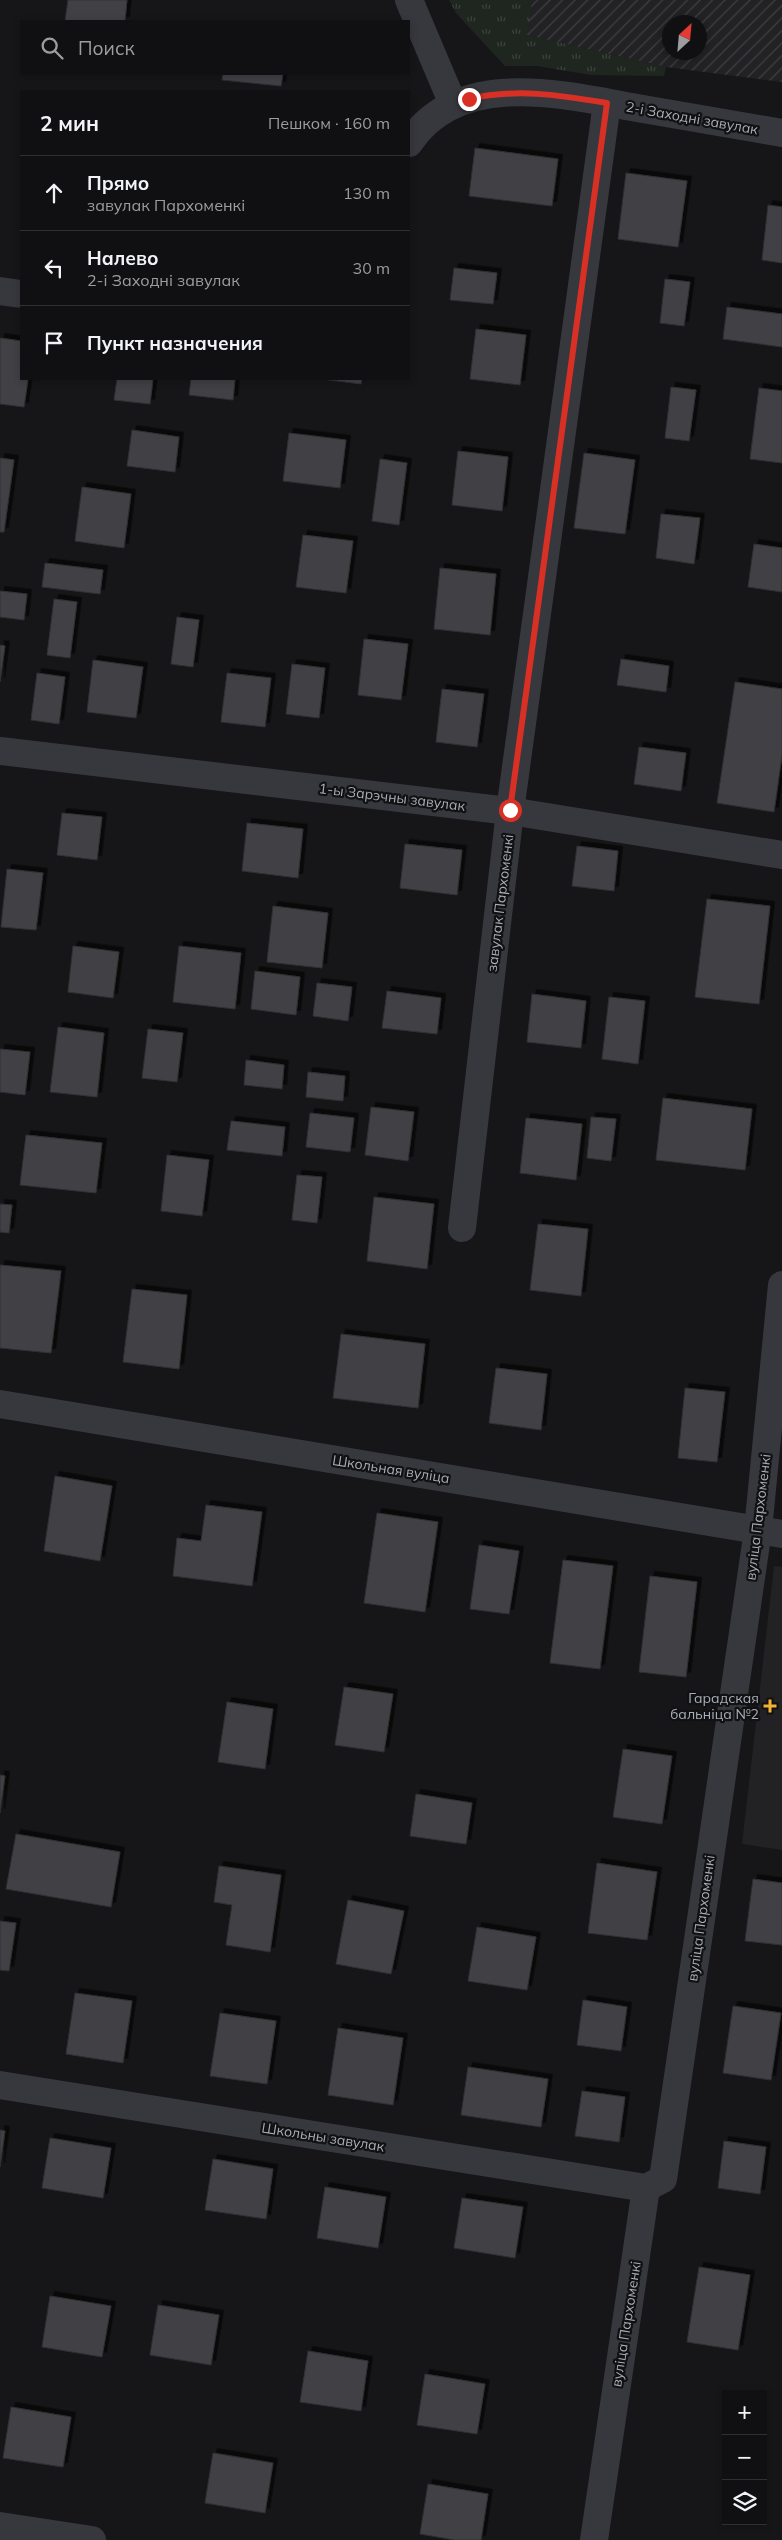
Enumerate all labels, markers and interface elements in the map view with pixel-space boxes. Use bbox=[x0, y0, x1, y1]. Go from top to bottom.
north arrow bbox=[662, 15, 707, 60]
search box bbox=[20, 20, 410, 75]
icon: search bbox=[38, 34, 66, 62]
text: Поиск bbox=[78, 36, 135, 60]
route end bbox=[458, 88, 481, 111]
street label: 2-і Заходні завулак bbox=[625, 98, 760, 139]
text: 2 мин bbox=[40, 110, 99, 136]
text: Пешком · 160 m bbox=[268, 113, 390, 133]
text: Прямо bbox=[87, 171, 149, 195]
icon: ahead bbox=[40, 179, 68, 207]
text: 130 m bbox=[343, 183, 390, 203]
text: завулак Пархоменкі bbox=[87, 195, 245, 215]
text: Налево bbox=[87, 246, 159, 270]
icon: left bbox=[40, 254, 68, 282]
text: 30 m bbox=[353, 258, 390, 278]
text: 2-і Заходні завулак bbox=[87, 270, 240, 290]
icon: arrive bbox=[40, 329, 68, 357]
text: Пункт назначения bbox=[87, 331, 263, 355]
street label: 1-ы Зарэчны завулак bbox=[318, 779, 467, 815]
route start bbox=[499, 799, 522, 822]
street label: завулак Пархоменкі bbox=[483, 833, 517, 973]
street label: Школьная вуліца bbox=[331, 1451, 451, 1487]
street label: вуліца Пархоменкі bbox=[741, 1453, 775, 1581]
place label: Гарадская бальніца №2 bbox=[670, 1689, 759, 1723]
marker: Гарадская бальніца №2 bbox=[763, 1699, 777, 1713]
street label: вуліца Пархоменкі bbox=[683, 1854, 719, 1982]
street label: Школьны завулак bbox=[260, 2118, 386, 2156]
street label: вуліца Пархоменкі bbox=[607, 2260, 645, 2388]
map controls bbox=[722, 2390, 767, 2525]
button: + bbox=[722, 2390, 767, 2435]
button: − bbox=[722, 2435, 767, 2480]
button: layers bbox=[722, 2480, 767, 2525]

